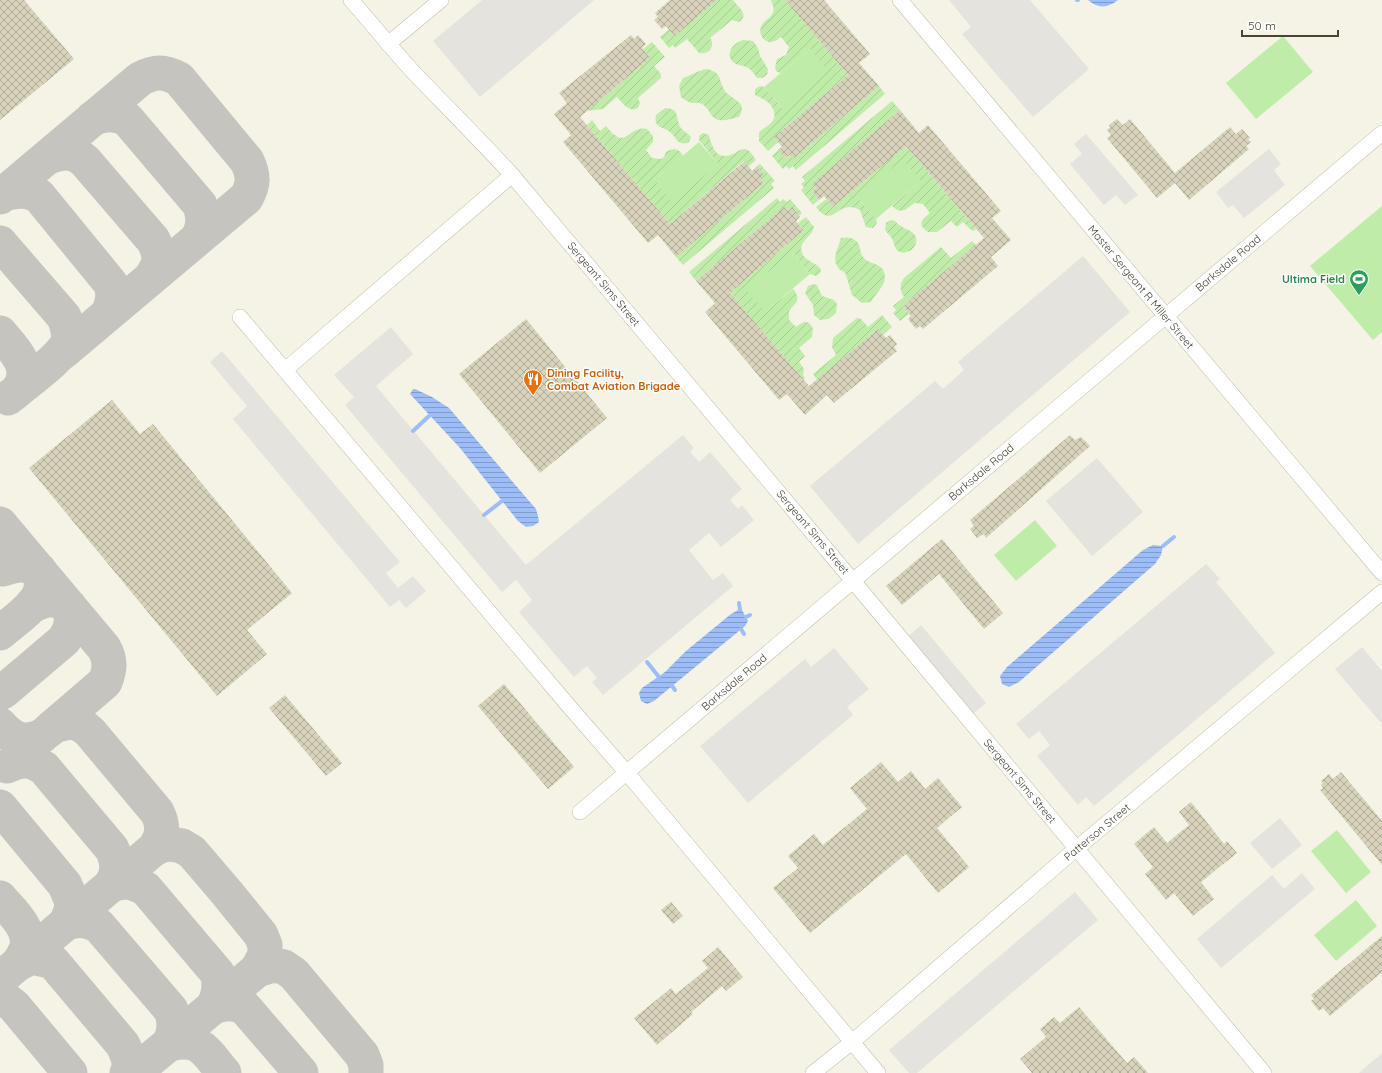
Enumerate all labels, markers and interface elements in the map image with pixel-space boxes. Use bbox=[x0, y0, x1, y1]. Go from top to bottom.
scale bar bbox=[1242, 12, 1338, 38]
text: 50 m bbox=[1248, 18, 1276, 33]
street label: Master Sergeant R Miller Street bbox=[1085, 222, 1197, 352]
street label: Barksdale Road bbox=[1192, 232, 1264, 294]
street label: Sergeant Sims Street bbox=[565, 239, 644, 329]
sports icon: Ultima Field bbox=[1348, 268, 1370, 296]
place label: Ultima Field bbox=[1282, 272, 1345, 286]
place label: Dining Facility, Combat Aviation Brigade bbox=[547, 366, 681, 393]
restaurant icon: Dining Facility, Combat Aviation Brigade bbox=[522, 368, 544, 396]
street label: Barksdale Road bbox=[945, 441, 1017, 503]
street label: Sergeant Sims Street bbox=[774, 487, 853, 577]
street label: Barksdale Road bbox=[698, 651, 770, 713]
street label: Sergeant Sims Street bbox=[981, 736, 1060, 826]
street label: Patterson Street bbox=[1061, 800, 1133, 864]

